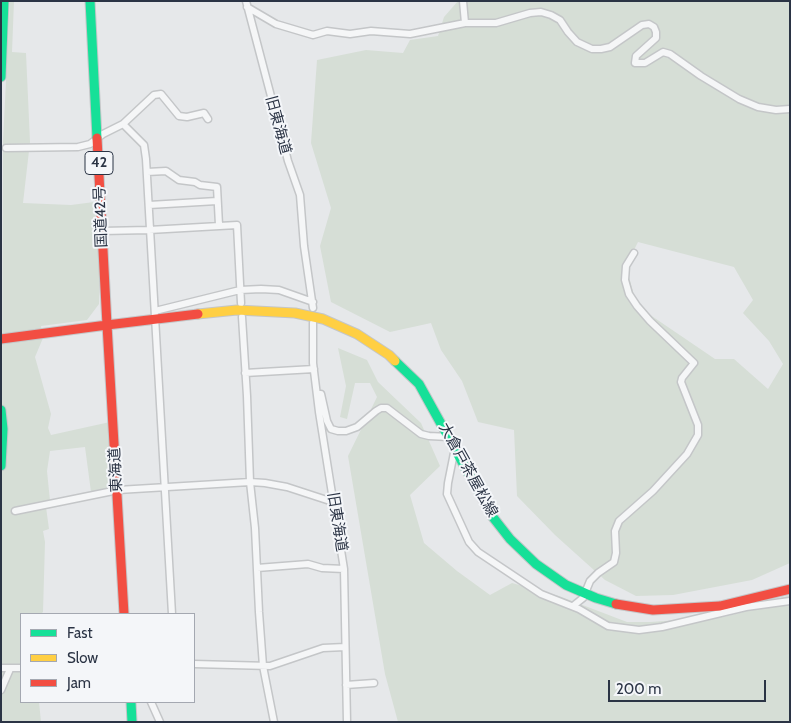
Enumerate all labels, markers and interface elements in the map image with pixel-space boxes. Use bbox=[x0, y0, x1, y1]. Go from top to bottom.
street label: 旧東海道 bbox=[262, 94, 294, 156]
road number: 42 bbox=[85, 152, 113, 174]
street label: 国道42号 bbox=[91, 186, 111, 248]
street label: 大倉戸茶屋松線 bbox=[435, 420, 501, 520]
street label: 東海道 bbox=[106, 447, 126, 493]
street label: 旧東海道 bbox=[323, 491, 351, 553]
legend bbox=[20, 613, 195, 703]
text: Fast bbox=[67, 624, 92, 642]
text: Slow bbox=[67, 649, 98, 667]
scale bar bbox=[611, 670, 768, 702]
text: Jam bbox=[67, 674, 91, 692]
text: 200 m bbox=[616, 680, 661, 698]

